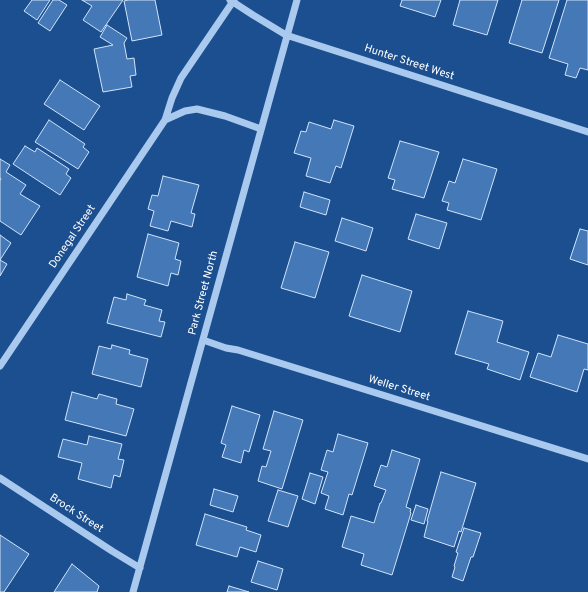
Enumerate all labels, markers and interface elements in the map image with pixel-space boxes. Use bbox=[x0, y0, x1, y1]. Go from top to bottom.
street label: Hunter Street West bbox=[362, 42, 456, 84]
street label: Donegal Street bbox=[47, 203, 99, 271]
street label: Park Street North bbox=[186, 249, 222, 337]
street label: Weller Street bbox=[367, 373, 431, 405]
street label: Brock Street bbox=[47, 492, 105, 536]

